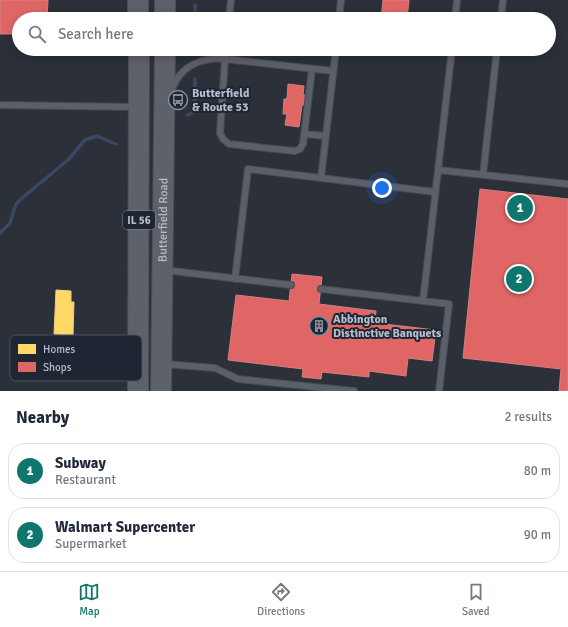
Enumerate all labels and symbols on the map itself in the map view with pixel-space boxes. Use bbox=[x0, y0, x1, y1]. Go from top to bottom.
place label: Butterfield & Route 53 bbox=[192, 86, 250, 115]
bus stop icon: Butterfield & Route 53 bbox=[167, 89, 189, 111]
street label: Butterfield Road bbox=[155, 178, 171, 262]
your location bbox=[372, 178, 392, 198]
pin: 1 bbox=[507, 193, 533, 223]
road number: IL 56 bbox=[123, 211, 155, 229]
pin: 2 bbox=[506, 264, 532, 294]
place label: Abbington Distinctive Banquets bbox=[333, 312, 442, 341]
building icon: Abbington Distinctive Banquets bbox=[308, 315, 330, 337]
legend bbox=[10, 335, 142, 381]
text: Homes bbox=[43, 343, 75, 356]
text: Shops bbox=[43, 361, 72, 374]

